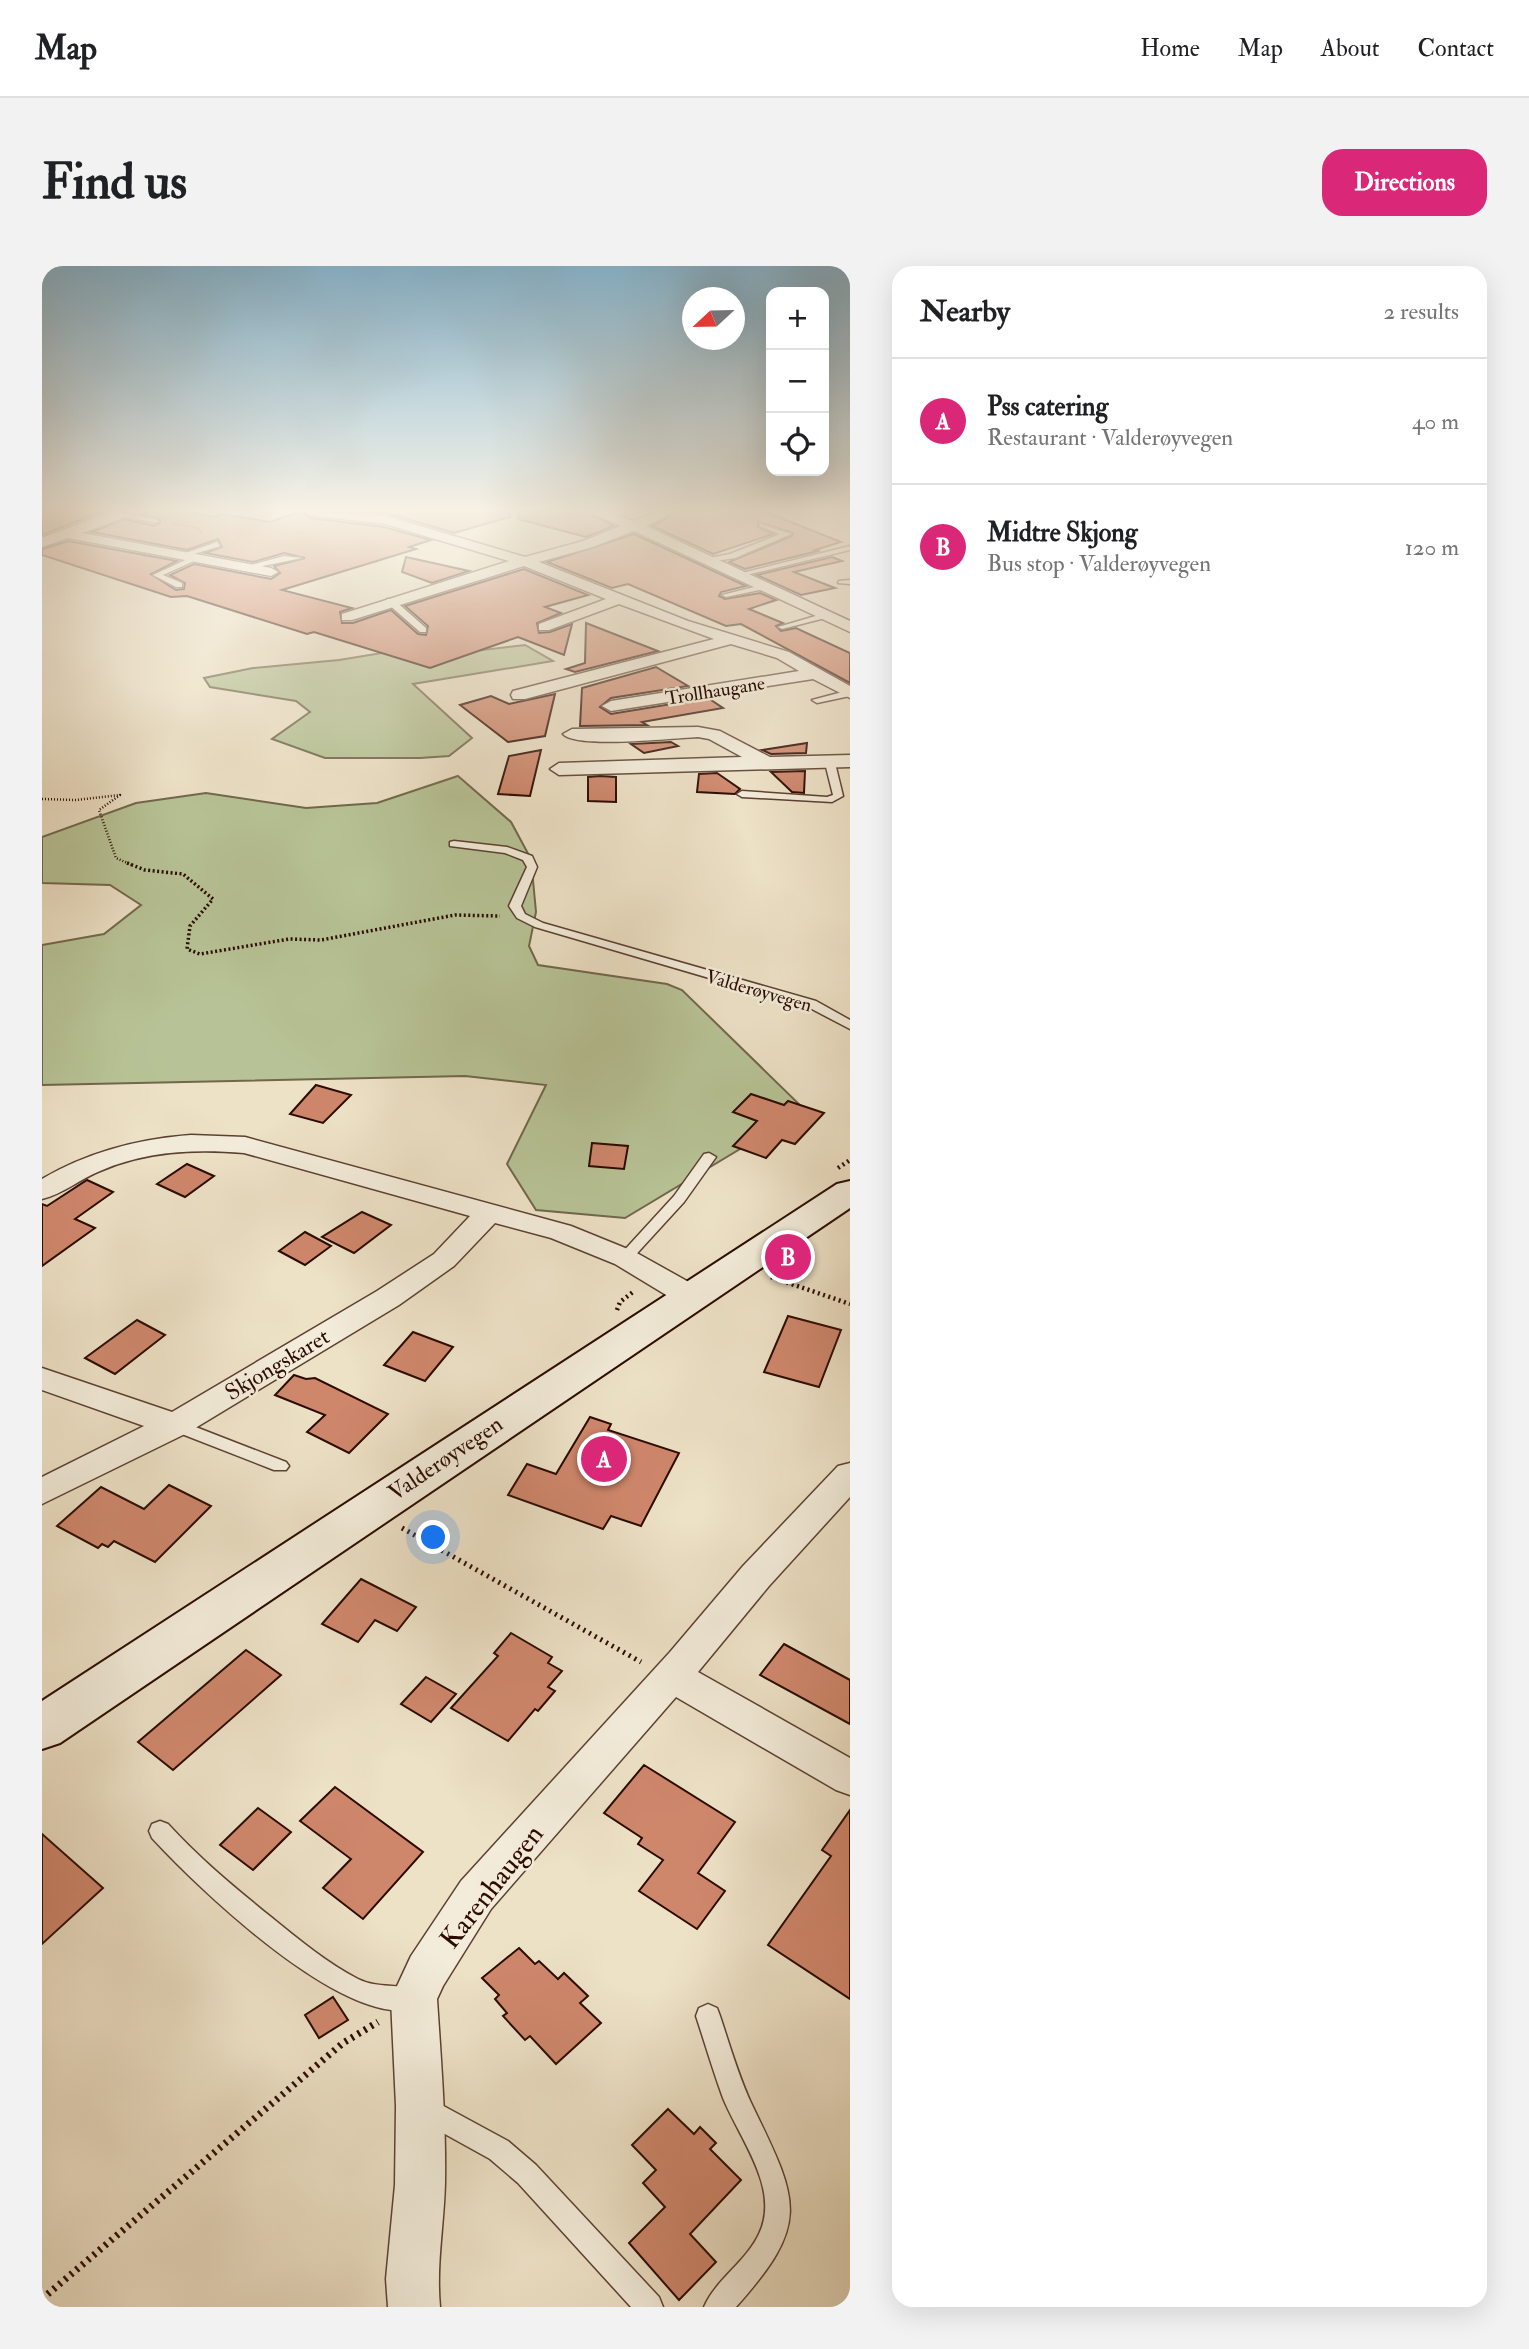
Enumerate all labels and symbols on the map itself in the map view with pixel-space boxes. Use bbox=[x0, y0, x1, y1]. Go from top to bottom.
north arrow bbox=[682, 287, 745, 350]
street label: Trollhaugane bbox=[664, 671, 767, 711]
street label: Valderøyvegen bbox=[703, 964, 815, 1018]
pin: B bbox=[765, 1231, 811, 1283]
street label: Skjongskaret bbox=[220, 1322, 335, 1407]
street label: Valderøyvegen bbox=[382, 1409, 508, 1507]
pin: A bbox=[581, 1433, 627, 1485]
your location bbox=[416, 1520, 450, 1554]
street label: Karenhaugen bbox=[433, 1818, 552, 1956]

